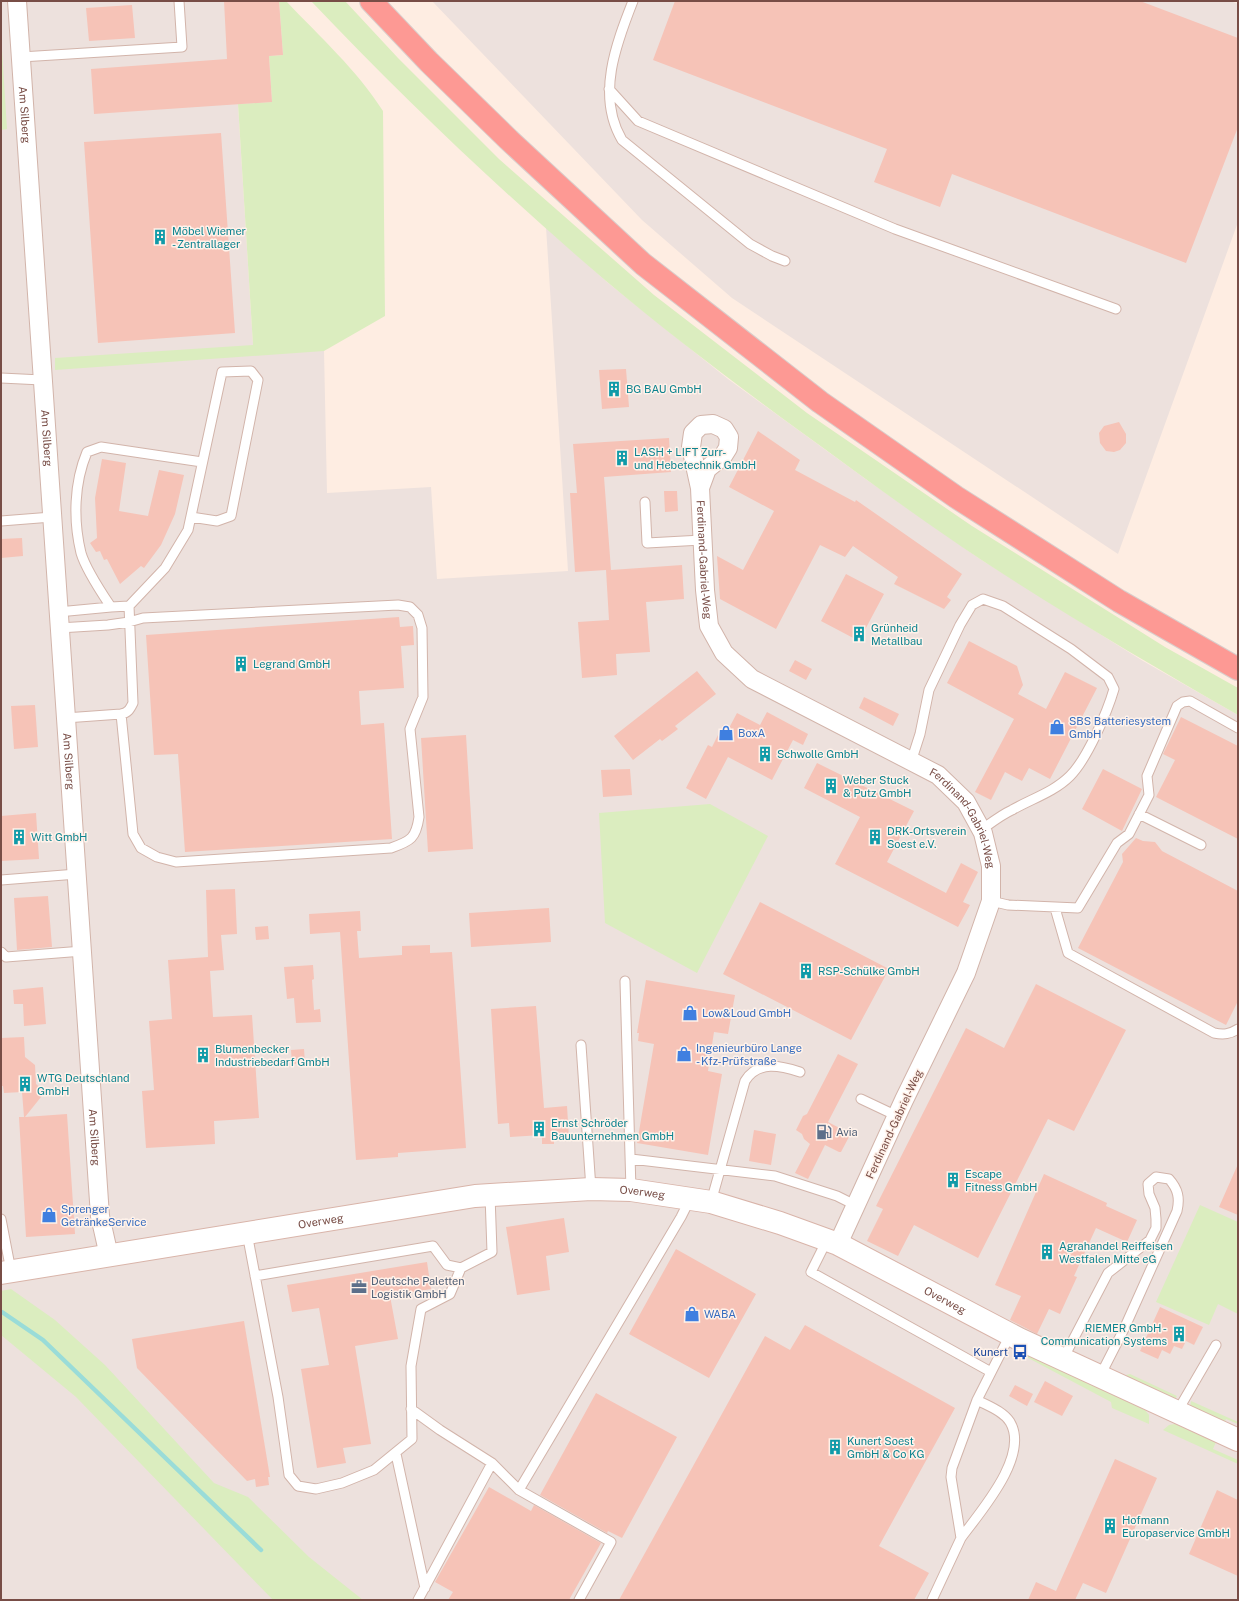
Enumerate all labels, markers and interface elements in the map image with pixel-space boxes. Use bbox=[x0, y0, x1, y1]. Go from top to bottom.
street label: Am Silberg bbox=[17, 86, 33, 144]
place label: Möbel Wiemer - Zentrallager bbox=[172, 225, 246, 250]
building icon: Möbel Wiemer - Zentrallager bbox=[151, 228, 169, 246]
building icon: BG BAU GmbH bbox=[605, 380, 623, 398]
place label: BG BAU GmbH bbox=[626, 383, 702, 395]
street label: Am Silberg bbox=[39, 409, 55, 467]
place label: LASH + LIFT Zurr- und Hebetechnik GmbH bbox=[634, 446, 756, 471]
building icon: LASH + LIFT Zurr- und Hebetechnik GmbH bbox=[613, 449, 631, 467]
street label: Ferdinand-Gabriel-Weg bbox=[695, 500, 714, 620]
place label: Grünheid Metallbau bbox=[871, 622, 922, 647]
building icon: Grünheid Metallbau bbox=[850, 625, 868, 643]
building icon: Legrand GmbH bbox=[232, 655, 250, 673]
place label: Legrand GmbH bbox=[253, 658, 330, 670]
place label: SBS Batteriesystem GmbH bbox=[1069, 715, 1171, 740]
shop icon: SBS Batteriesystem GmbH bbox=[1048, 718, 1066, 736]
shop icon: BoxA bbox=[717, 724, 735, 742]
place label: BoxA bbox=[738, 727, 765, 739]
street label: Am Silberg bbox=[61, 732, 77, 790]
building icon: Schwolle GmbH bbox=[756, 745, 774, 763]
place label: Schwolle GmbH bbox=[777, 748, 859, 760]
street label: Ferdinand-Gabriel-Weg bbox=[927, 766, 997, 870]
place label: Weber Stuck & Putz GmbH bbox=[843, 774, 912, 799]
building icon: Weber Stuck & Putz GmbH bbox=[822, 777, 840, 795]
place label: DRK-Ortsverein Soest e.V. bbox=[887, 825, 966, 850]
building icon: Witt GmbH bbox=[10, 828, 28, 846]
building icon: DRK-Ortsverein Soest e.V. bbox=[866, 828, 884, 846]
place label: Witt GmbH bbox=[31, 831, 87, 843]
building icon: RSP-Schülke GmbH bbox=[797, 962, 815, 980]
place label: RSP-Schülke GmbH bbox=[818, 965, 920, 977]
shop icon: Low&Loud GmbH bbox=[681, 1004, 699, 1022]
place label: Low&Loud GmbH bbox=[702, 1007, 791, 1019]
place label: Ingenieurbüro Lange - Kfz-Prüfstraße bbox=[696, 1042, 802, 1067]
place label: Blumenbecker Industriebedarf GmbH bbox=[215, 1043, 330, 1068]
shop icon: Ingenieurbüro Lange - Kfz-Prüfstraße bbox=[675, 1045, 693, 1063]
building icon: Blumenbecker Industriebedarf GmbH bbox=[194, 1046, 212, 1064]
street label: Ferdinand-Gabriel-Weg bbox=[863, 1067, 925, 1181]
place label: WTG Deutschland GmbH bbox=[37, 1072, 130, 1097]
building icon: WTG Deutschland GmbH bbox=[16, 1075, 34, 1093]
street label: Am Silberg bbox=[87, 1108, 103, 1166]
place label: Ernst Schröder Bauunternehmen GmbH bbox=[551, 1117, 674, 1142]
building icon: Ernst Schröder Bauunternehmen GmbH bbox=[530, 1120, 548, 1138]
fuel station icon: Avia bbox=[815, 1123, 833, 1141]
place label: Avia bbox=[836, 1126, 858, 1138]
place label: Escape Fitness GmbH bbox=[965, 1168, 1037, 1193]
building icon: Escape Fitness GmbH bbox=[944, 1171, 962, 1189]
street label: Overweg bbox=[620, 1184, 666, 1201]
place label: Sprenger GetränkeService bbox=[61, 1203, 147, 1228]
shop icon: Sprenger GetränkeService bbox=[40, 1206, 58, 1224]
street label: Overweg bbox=[297, 1211, 344, 1231]
place label: Agrahandel Reiffeisen Westfalen Mitte eG bbox=[1059, 1240, 1173, 1265]
building icon: Agrahandel Reiffeisen Westfalen Mitte eG bbox=[1038, 1243, 1056, 1261]
place label: Deutsche Paletten Logistik GmbH bbox=[371, 1275, 465, 1300]
office icon: Deutsche Paletten Logistik GmbH bbox=[350, 1278, 368, 1296]
street label: Overweg bbox=[922, 1284, 968, 1316]
shop icon: WABA bbox=[683, 1305, 701, 1323]
place label: WABA bbox=[704, 1308, 736, 1320]
place label: RIEMER GmbH - Communication Systems bbox=[1041, 1322, 1167, 1347]
building icon: RIEMER GmbH - Communication Systems bbox=[1170, 1325, 1188, 1343]
bus stop icon: Kunert bbox=[1011, 1343, 1029, 1361]
place label: Kunert bbox=[973, 1346, 1008, 1358]
place label: Kunert Soest GmbH & Co KG bbox=[847, 1435, 925, 1460]
building icon: Kunert Soest GmbH & Co KG bbox=[826, 1438, 844, 1456]
place label: Hofmann Europaservice GmbH bbox=[1122, 1514, 1230, 1539]
building icon: Hofmann Europaservice GmbH bbox=[1101, 1517, 1119, 1535]

